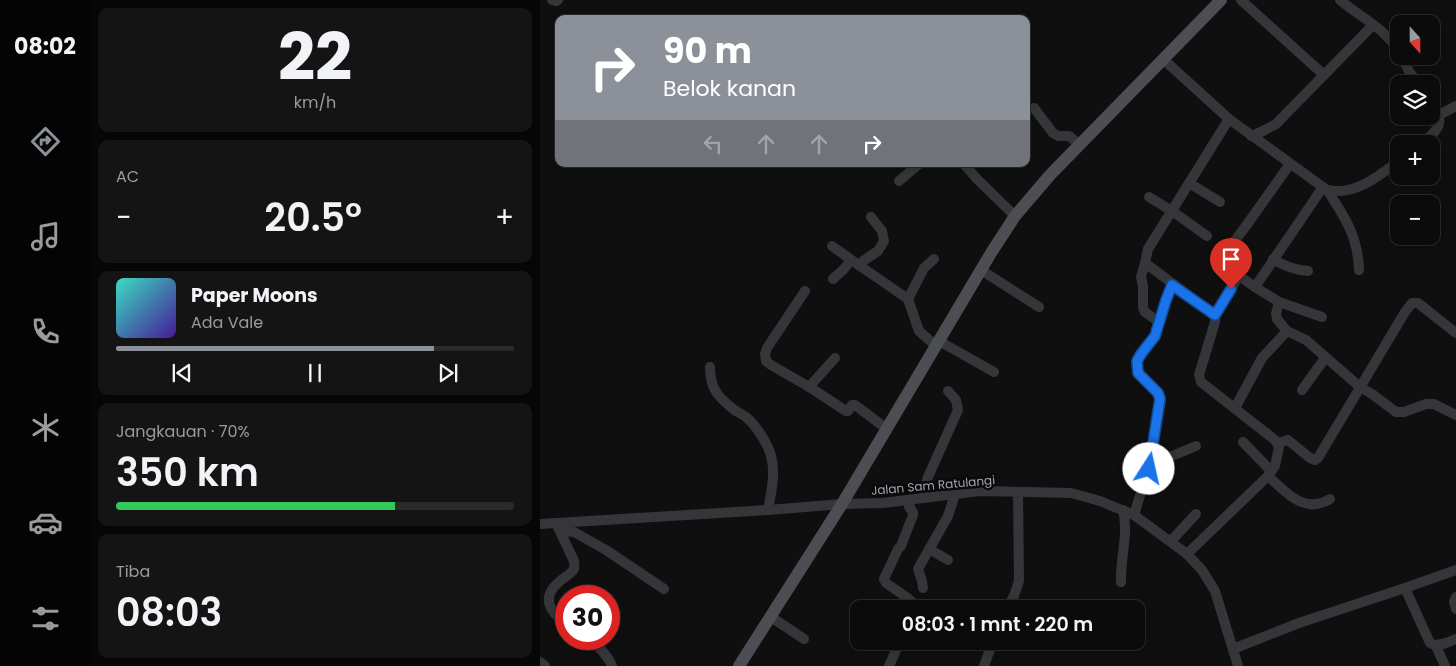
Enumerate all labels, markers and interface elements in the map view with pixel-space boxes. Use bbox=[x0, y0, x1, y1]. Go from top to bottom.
text: 22 bbox=[278, 12, 352, 103]
north arrow bbox=[1390, 15, 1440, 65]
map controls bbox=[1390, 15, 1440, 245]
text: 90 m bbox=[663, 26, 752, 75]
text: 08:02 bbox=[14, 31, 76, 62]
icon: right bbox=[580, 35, 645, 100]
text: Belok kanan bbox=[663, 73, 796, 104]
button: layers bbox=[1390, 75, 1440, 125]
text: km/h bbox=[294, 91, 336, 114]
icon: directions bbox=[28, 124, 63, 159]
icon: left bbox=[699, 130, 727, 158]
icon: ahead bbox=[752, 130, 780, 158]
icon: ahead bbox=[805, 130, 833, 158]
icon: right bbox=[858, 130, 886, 158]
button: + bbox=[1390, 135, 1440, 185]
text: AC bbox=[116, 165, 139, 188]
text: 20.5° bbox=[264, 191, 362, 244]
button: − bbox=[1390, 195, 1440, 245]
text: − bbox=[116, 198, 131, 237]
text: + bbox=[495, 198, 514, 237]
icon: music bbox=[28, 219, 63, 254]
pin bbox=[1210, 238, 1252, 289]
icon: arrive bbox=[1217, 245, 1245, 273]
text: Paper Moons bbox=[191, 282, 318, 309]
text: Ada Vale bbox=[191, 311, 263, 334]
icon: phone bbox=[28, 314, 63, 349]
icon: previous bbox=[168, 359, 196, 387]
icon: pause bbox=[301, 359, 329, 387]
icon: next bbox=[434, 359, 462, 387]
icon: climate bbox=[28, 410, 63, 445]
text: Jangkauan · 70% bbox=[116, 420, 250, 443]
position arrow bbox=[1122, 442, 1174, 494]
text: 350 km bbox=[116, 446, 259, 499]
street label: Jalan Sam Ratulangi bbox=[870, 471, 996, 499]
icon: car bbox=[28, 505, 63, 540]
text: Tiba bbox=[116, 560, 150, 583]
speed limit sign: 30 bbox=[555, 585, 620, 650]
text: 08:03 bbox=[116, 586, 222, 639]
icon: filters bbox=[28, 601, 63, 636]
text: 08:03 · 1 mnt · 220 m bbox=[902, 611, 1093, 638]

